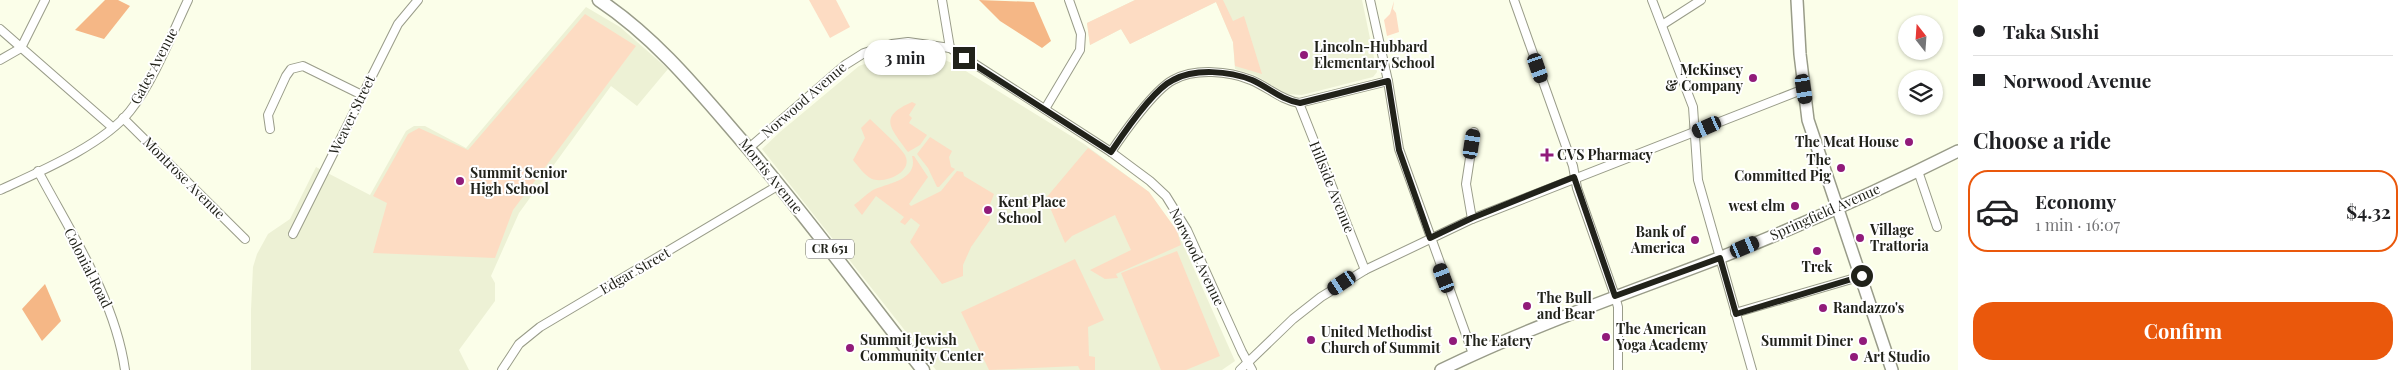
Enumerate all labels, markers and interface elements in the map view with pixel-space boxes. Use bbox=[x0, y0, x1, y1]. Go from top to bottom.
north arrow bbox=[1898, 15, 1942, 60]
map controls bbox=[1898, 15, 1943, 115]
text: Taka Sushi bbox=[2003, 18, 2099, 44]
street label: Gates Avenue bbox=[125, 24, 182, 107]
place label: Lincoln-Hubbard Elementary School bbox=[1314, 37, 1435, 72]
callout: 3 min bbox=[864, 40, 946, 76]
text: 3 min bbox=[885, 47, 925, 68]
route end bbox=[953, 47, 975, 69]
marker: Lincoln-Hubbard Elementary School bbox=[1298, 49, 1310, 61]
car bbox=[1526, 51, 1549, 85]
street label: Norwood Avenue bbox=[757, 57, 850, 142]
place label: McKinsey & Company bbox=[1665, 60, 1744, 95]
text: Norwood Avenue bbox=[2003, 67, 2151, 93]
button: layers bbox=[1898, 70, 1943, 115]
street label: Weaver Street bbox=[324, 71, 380, 159]
marker: McKinsey & Company bbox=[1747, 72, 1759, 84]
car bbox=[1794, 73, 1813, 105]
car bbox=[1690, 114, 1723, 140]
text: Choose a ride bbox=[1973, 125, 2111, 155]
car bbox=[1462, 128, 1481, 160]
street label: Montrose Avenue bbox=[139, 132, 230, 223]
place label: The Meat House bbox=[1795, 132, 1899, 151]
street label: Morris Avenue bbox=[735, 134, 808, 217]
marker: The Meat House bbox=[1903, 136, 1915, 148]
street label: Hillside Avenue bbox=[1305, 138, 1360, 236]
place label: CVS Pharmacy bbox=[1557, 145, 1654, 164]
marker: CVS Pharmacy bbox=[1541, 149, 1553, 161]
place label: The Committed Pig bbox=[1734, 150, 1831, 185]
marker: The Committed Pig bbox=[1835, 162, 1847, 174]
place label: Summit Senior High School bbox=[470, 163, 568, 198]
marker: Summit Senior High School bbox=[454, 175, 466, 187]
street label: Springfield Avenue bbox=[1767, 179, 1883, 244]
text: Economy bbox=[2035, 188, 2116, 214]
icon: car bbox=[1975, 189, 2020, 234]
place label: Kent Place School bbox=[998, 192, 1066, 227]
place label: west elm bbox=[1727, 196, 1785, 215]
text: $4.32 bbox=[2346, 198, 2391, 224]
marker: west elm bbox=[1789, 200, 1801, 212]
marker: Kent Place School bbox=[982, 204, 994, 216]
street label: Norwood Avenue bbox=[1165, 205, 1229, 309]
text: 1 min · 16:07 bbox=[2035, 214, 2120, 235]
place label: Village Trattoria bbox=[1869, 220, 1929, 255]
place label: Bank of America bbox=[1630, 222, 1686, 257]
street label: Colonial Road bbox=[60, 224, 117, 311]
marker: Village Trattoria bbox=[1854, 232, 1866, 244]
marker: Bank of America bbox=[1689, 234, 1701, 246]
car bbox=[1728, 234, 1761, 260]
road number: CR 651 bbox=[806, 240, 854, 258]
street label: Edgar Street bbox=[596, 242, 674, 298]
marker: Trek bbox=[1811, 245, 1823, 257]
place label: Trek bbox=[1802, 257, 1833, 276]
car bbox=[1431, 261, 1456, 295]
route start bbox=[1851, 265, 1873, 287]
car bbox=[1325, 268, 1358, 298]
place label: The Bull and Bear bbox=[1537, 288, 1595, 323]
place label: Randazzo's bbox=[1833, 298, 1904, 317]
marker: The Bull and Bear bbox=[1521, 300, 1533, 312]
marker: Randazzo's bbox=[1817, 302, 1829, 314]
button: Confirm bbox=[1973, 302, 2393, 360]
place label: The American Yoga Academy bbox=[1615, 319, 1708, 354]
place label: United Methodist Church of Summit bbox=[1321, 322, 1440, 357]
place label: Summit Jewish Community Center bbox=[860, 330, 984, 365]
place label: The Eatery bbox=[1463, 331, 1534, 350]
marker: The American Yoga Academy bbox=[1600, 331, 1612, 343]
place label: Summit Diner bbox=[1761, 331, 1853, 350]
marker: United Methodist Church of Summit bbox=[1305, 334, 1317, 346]
marker: The Eatery bbox=[1447, 335, 1459, 347]
marker: Summit Diner bbox=[1857, 335, 1869, 347]
marker: Summit Jewish Community Center bbox=[844, 342, 856, 354]
place label: Art Studio bbox=[1863, 347, 1930, 366]
marker: Art Studio bbox=[1848, 351, 1860, 363]

